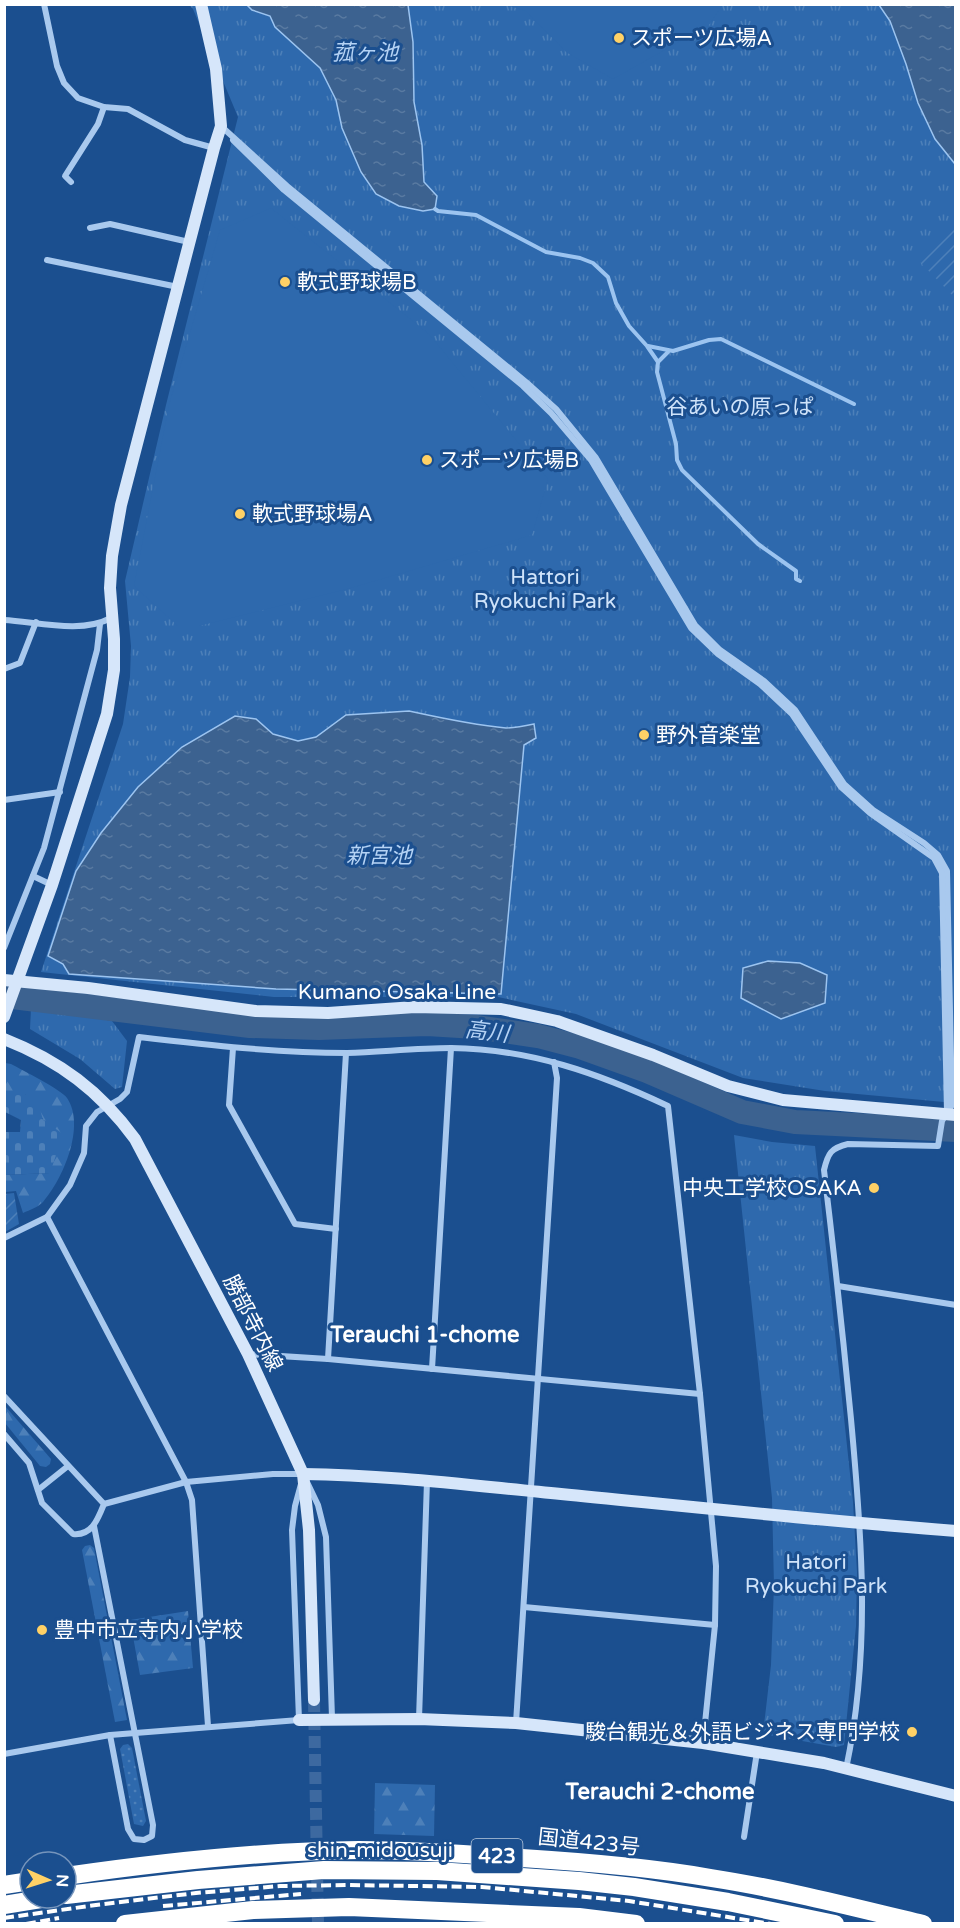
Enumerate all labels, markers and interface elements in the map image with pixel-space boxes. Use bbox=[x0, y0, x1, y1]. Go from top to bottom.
place label: スポーツ広場A bbox=[631, 26, 772, 51]
marker: スポーツ広場A bbox=[612, 31, 626, 45]
water label: 菰ヶ池 bbox=[332, 40, 400, 66]
place label: 軟式野球場B bbox=[297, 270, 417, 295]
marker: 軟式野球場B bbox=[278, 275, 292, 289]
park label: 谷あいの原っぱ bbox=[667, 395, 814, 420]
place label: スポーツ広場B bbox=[439, 448, 579, 473]
marker: スポーツ広場B bbox=[420, 453, 434, 467]
place label: 軟式野球場A bbox=[252, 502, 373, 527]
marker: 軟式野球場A bbox=[233, 507, 247, 521]
park label: Hattori Ryokuchi Park bbox=[474, 565, 616, 614]
place label: 野外音楽堂 bbox=[656, 723, 761, 748]
marker: 野外音楽堂 bbox=[637, 728, 651, 742]
water label: 新宮池 bbox=[346, 843, 414, 869]
street label: Kumano Osaka Line bbox=[298, 980, 496, 1005]
water label: 高川 bbox=[463, 1016, 512, 1048]
place label: 中央工学校OSAKA bbox=[682, 1176, 862, 1201]
marker: 中央工学校OSAKA bbox=[867, 1181, 881, 1195]
street label: 勝部寺内線 bbox=[218, 1271, 288, 1376]
district label: Terauchi 1-chome bbox=[330, 1322, 519, 1348]
park label: Hatori Ryokuchi Park bbox=[745, 1550, 887, 1599]
place label: 豊中市立寺内小学校 bbox=[54, 1618, 243, 1643]
marker: 豊中市立寺内小学校 bbox=[35, 1623, 49, 1637]
place label: 駿台観光＆外語ビジネス専門学校 bbox=[585, 1720, 900, 1745]
marker: 駿台観光＆外語ビジネス専門学校 bbox=[905, 1725, 919, 1739]
district label: Terauchi 2-chome bbox=[565, 1779, 754, 1805]
street label: 国道423号 bbox=[537, 1825, 641, 1860]
street label: shin-midousuji bbox=[307, 1838, 453, 1863]
road number: 423 bbox=[472, 1839, 522, 1873]
north arrow bbox=[18, 1850, 78, 1910]
text: N bbox=[52, 1874, 72, 1888]

